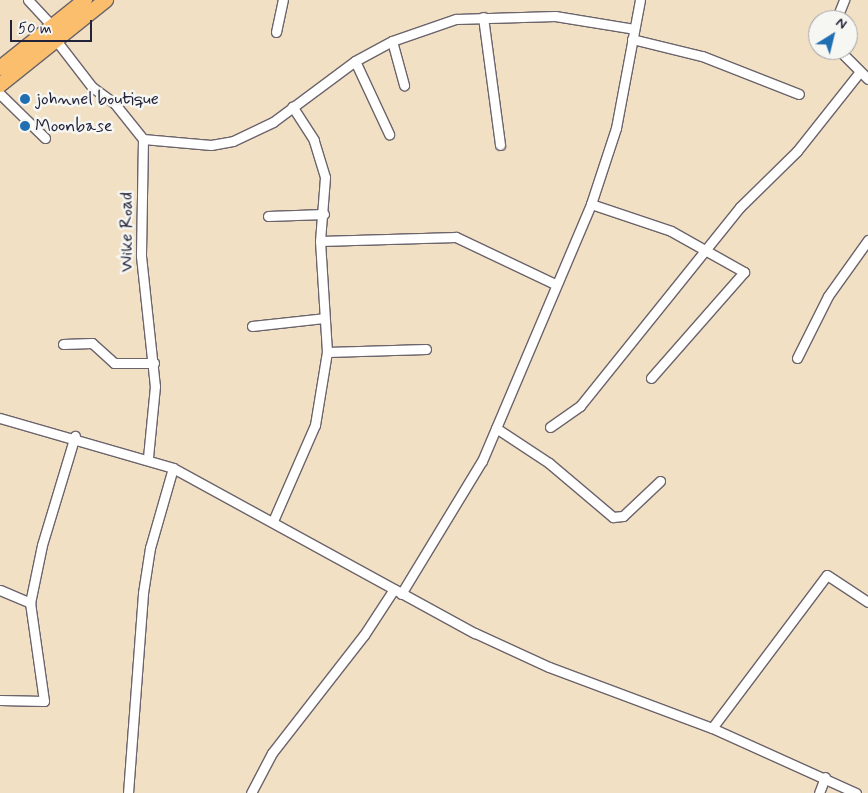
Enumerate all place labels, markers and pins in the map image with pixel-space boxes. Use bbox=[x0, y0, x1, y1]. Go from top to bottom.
place label: johnnel boutique bbox=[35, 88, 157, 110]
marker: johnnel boutique bbox=[19, 93, 31, 105]
place label: Moonbase bbox=[35, 115, 113, 137]
marker: Moonbase bbox=[19, 120, 31, 132]

